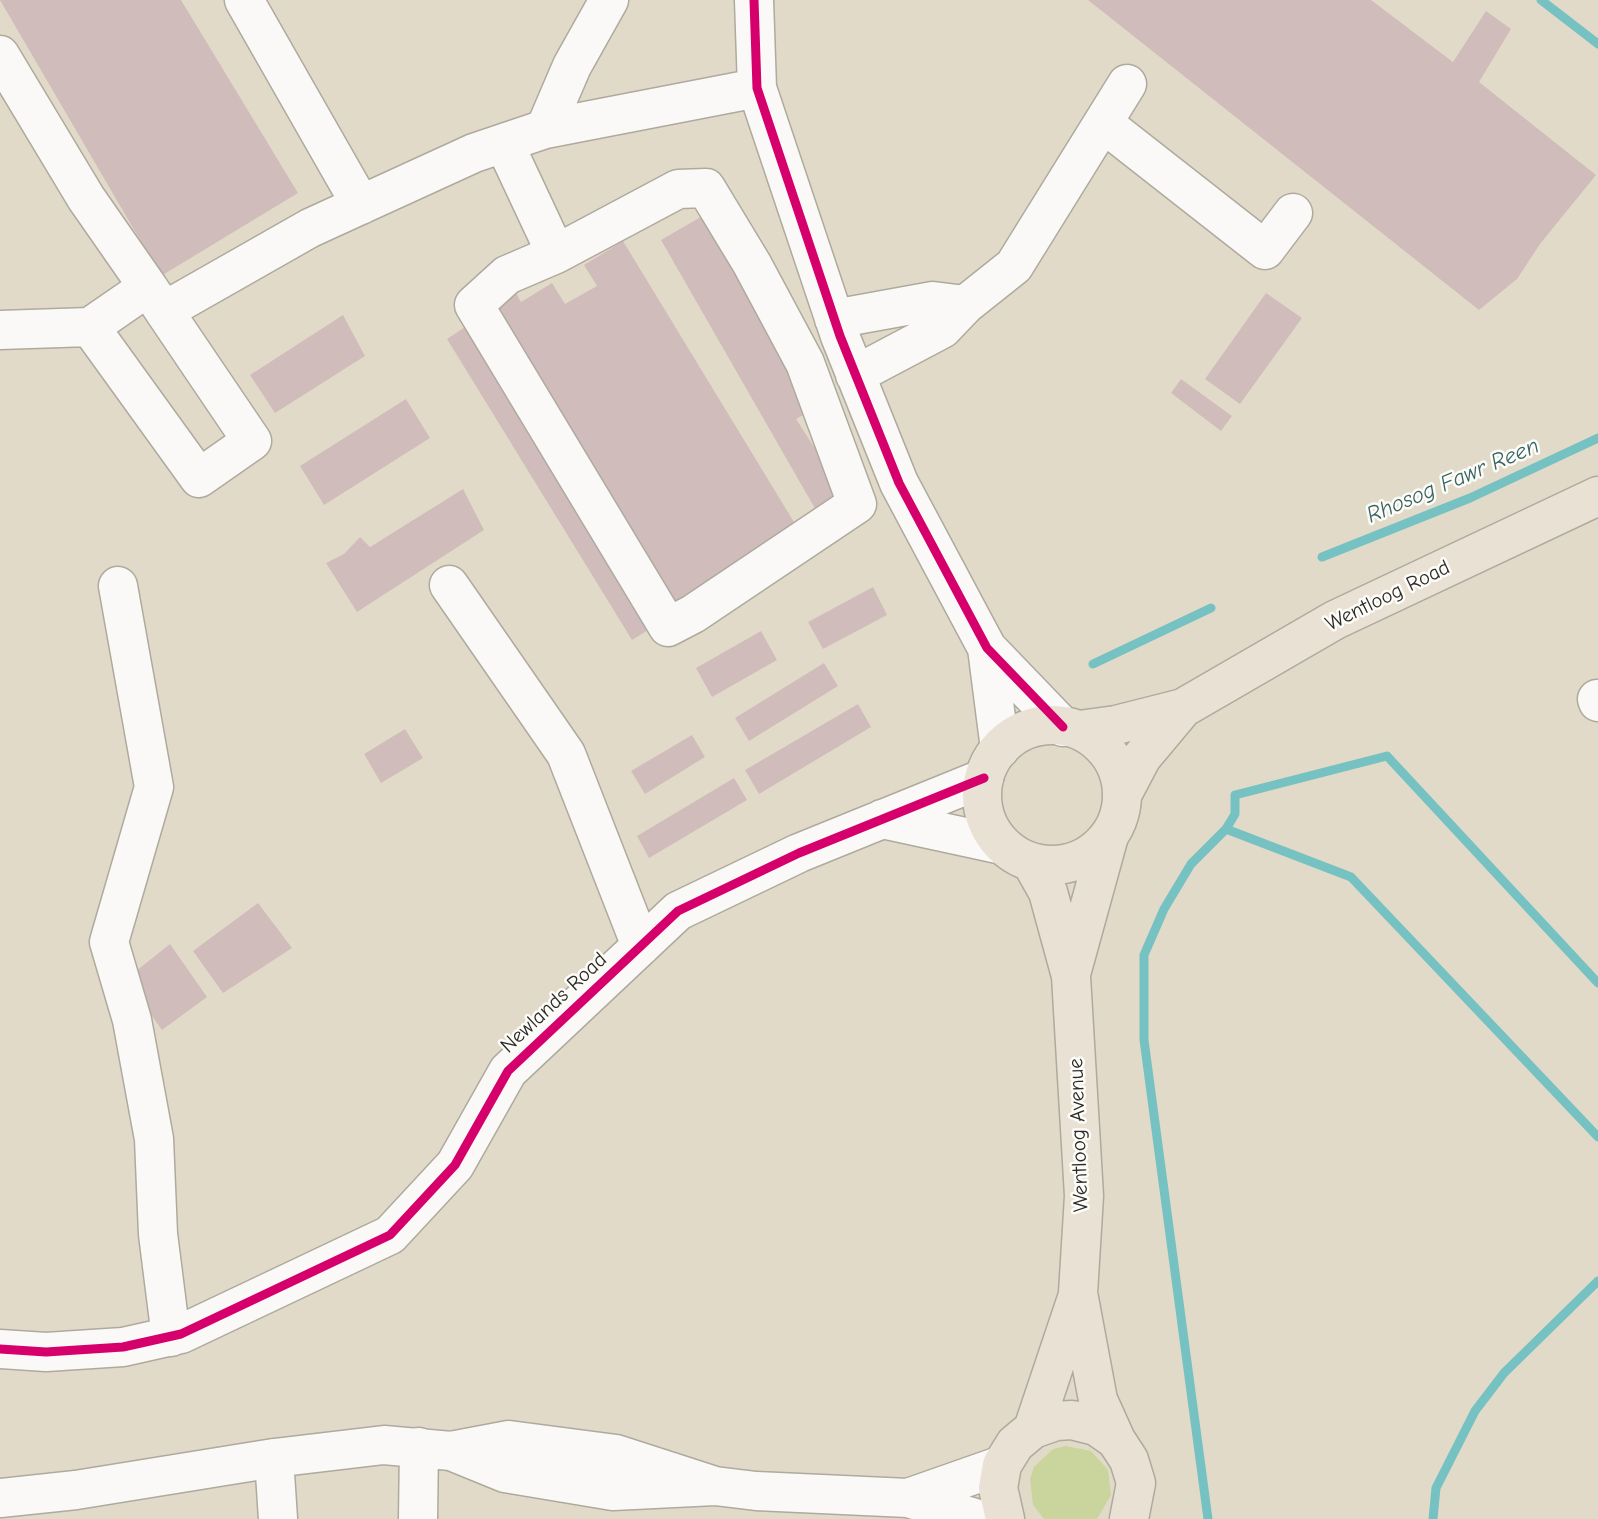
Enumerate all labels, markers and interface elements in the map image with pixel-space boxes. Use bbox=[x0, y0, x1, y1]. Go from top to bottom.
water label: Rhosog Fawr Reen bbox=[1363, 432, 1543, 530]
street label: Wentloog Road bbox=[1322, 555, 1454, 637]
street label: Newlands Road bbox=[496, 947, 612, 1059]
street label: Wentloog Avenue bbox=[1064, 1058, 1094, 1212]

